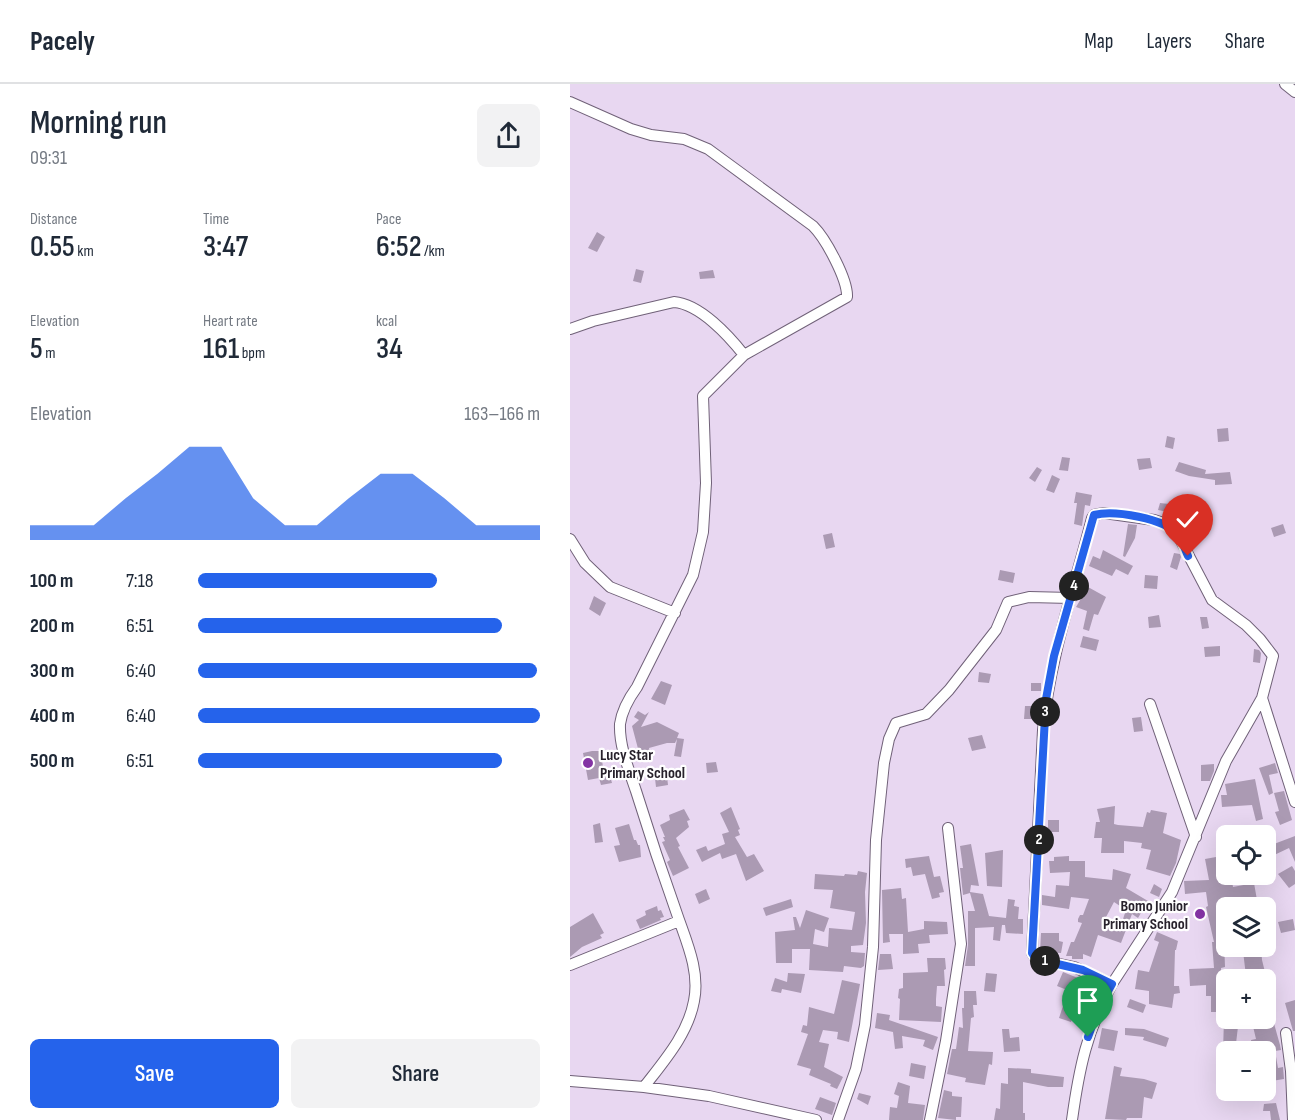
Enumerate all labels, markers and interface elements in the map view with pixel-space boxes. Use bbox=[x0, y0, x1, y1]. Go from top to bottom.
text: Pacely bbox=[30, 25, 95, 58]
text: Map bbox=[1084, 29, 1113, 54]
text: Layers bbox=[1146, 29, 1192, 54]
text: Share bbox=[1225, 29, 1265, 54]
text: Morning run bbox=[30, 103, 167, 143]
button: share bbox=[477, 104, 540, 167]
text: 09:31 bbox=[30, 146, 67, 170]
text: Distance bbox=[30, 210, 77, 229]
text: Time bbox=[203, 210, 229, 229]
text: Pace bbox=[376, 210, 401, 229]
text: 0.55 bbox=[30, 229, 75, 265]
text: 3:47 bbox=[203, 229, 248, 265]
text: 6:52 bbox=[376, 229, 421, 265]
text: km bbox=[75, 242, 94, 261]
text: /km bbox=[421, 242, 445, 261]
text: Elevation bbox=[30, 312, 79, 331]
text: Heart rate bbox=[203, 312, 258, 331]
text: kcal bbox=[376, 312, 397, 331]
text: 5 bbox=[30, 331, 43, 367]
text: 161 bbox=[203, 331, 239, 367]
text: 34 bbox=[376, 331, 403, 367]
text: m bbox=[43, 344, 56, 363]
text: bpm bbox=[239, 344, 265, 363]
text: Elevation bbox=[30, 402, 92, 426]
text: 163–166 m bbox=[464, 402, 540, 426]
pin bbox=[1162, 494, 1213, 556]
icon: check bbox=[1171, 503, 1204, 536]
text: 100 m bbox=[30, 569, 73, 593]
text: 7:18 bbox=[126, 569, 153, 593]
pin: 4 bbox=[1059, 571, 1089, 601]
text: 4 bbox=[1070, 576, 1078, 595]
text: 200 m bbox=[30, 614, 74, 638]
text: 6:51 bbox=[126, 614, 154, 638]
text: 300 m bbox=[30, 659, 74, 683]
text: 6:40 bbox=[126, 659, 156, 683]
pin: 3 bbox=[1030, 697, 1060, 727]
text: 3 bbox=[1041, 702, 1049, 721]
text: 400 m bbox=[30, 704, 75, 728]
text: 6:40 bbox=[126, 704, 156, 728]
place label: Lucy Star Primary School bbox=[600, 746, 685, 783]
text: 500 m bbox=[30, 749, 74, 773]
text: 6:51 bbox=[126, 749, 154, 773]
marker: Lucy Star Primary School bbox=[581, 756, 595, 770]
pin: 2 bbox=[1024, 825, 1054, 855]
map controls bbox=[1216, 825, 1276, 1101]
button: locate bbox=[1216, 825, 1276, 885]
text: 2 bbox=[1035, 830, 1043, 849]
place label: Bomo Junior Primary School bbox=[1103, 897, 1188, 934]
button: layers bbox=[1216, 897, 1276, 957]
marker: Bomo Junior Primary School bbox=[1193, 907, 1207, 921]
pin: 1 bbox=[1030, 946, 1060, 976]
text: 1 bbox=[1042, 951, 1048, 970]
button: + bbox=[1216, 969, 1276, 1029]
pin bbox=[1062, 975, 1113, 1037]
icon: arrive bbox=[1071, 984, 1104, 1017]
button: Save bbox=[30, 1039, 279, 1108]
button: Share bbox=[291, 1039, 540, 1108]
button: − bbox=[1216, 1041, 1276, 1101]

